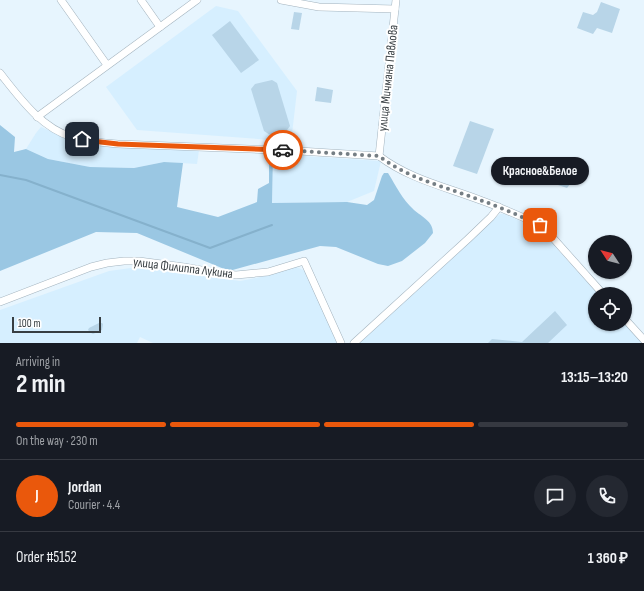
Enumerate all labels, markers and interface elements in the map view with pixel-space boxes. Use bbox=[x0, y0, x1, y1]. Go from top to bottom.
street label: улица Мичмана Павлова bbox=[374, 24, 402, 132]
pin bbox=[65, 122, 99, 156]
icon: home bbox=[71, 128, 93, 150]
courier bbox=[263, 130, 303, 170]
icon: car bbox=[272, 139, 294, 161]
callout: Красное&Белое bbox=[491, 157, 589, 185]
text: Красное&Белое bbox=[503, 163, 577, 179]
pin bbox=[523, 208, 557, 242]
icon: bag bbox=[529, 214, 551, 236]
north arrow bbox=[588, 235, 632, 279]
map controls bbox=[588, 235, 632, 331]
street label: улица Филиппа Лукина bbox=[132, 254, 234, 282]
button: locate bbox=[588, 287, 632, 331]
scale bar bbox=[12, 315, 101, 334]
text: 100 m bbox=[18, 317, 40, 330]
text: Arriving in bbox=[16, 354, 60, 370]
text: 13:15–13:20 bbox=[561, 368, 628, 387]
text: 2 min bbox=[16, 369, 66, 400]
text: On the way · 230 m bbox=[16, 433, 98, 449]
button: chat bbox=[534, 475, 576, 517]
button: phone bbox=[586, 475, 628, 517]
text: Jordan bbox=[68, 478, 102, 497]
text: J bbox=[35, 486, 39, 505]
text: Courier · 4.4 bbox=[68, 497, 120, 513]
text: Order #5152 bbox=[16, 548, 77, 567]
text: 1 360 ₽ bbox=[588, 549, 628, 568]

